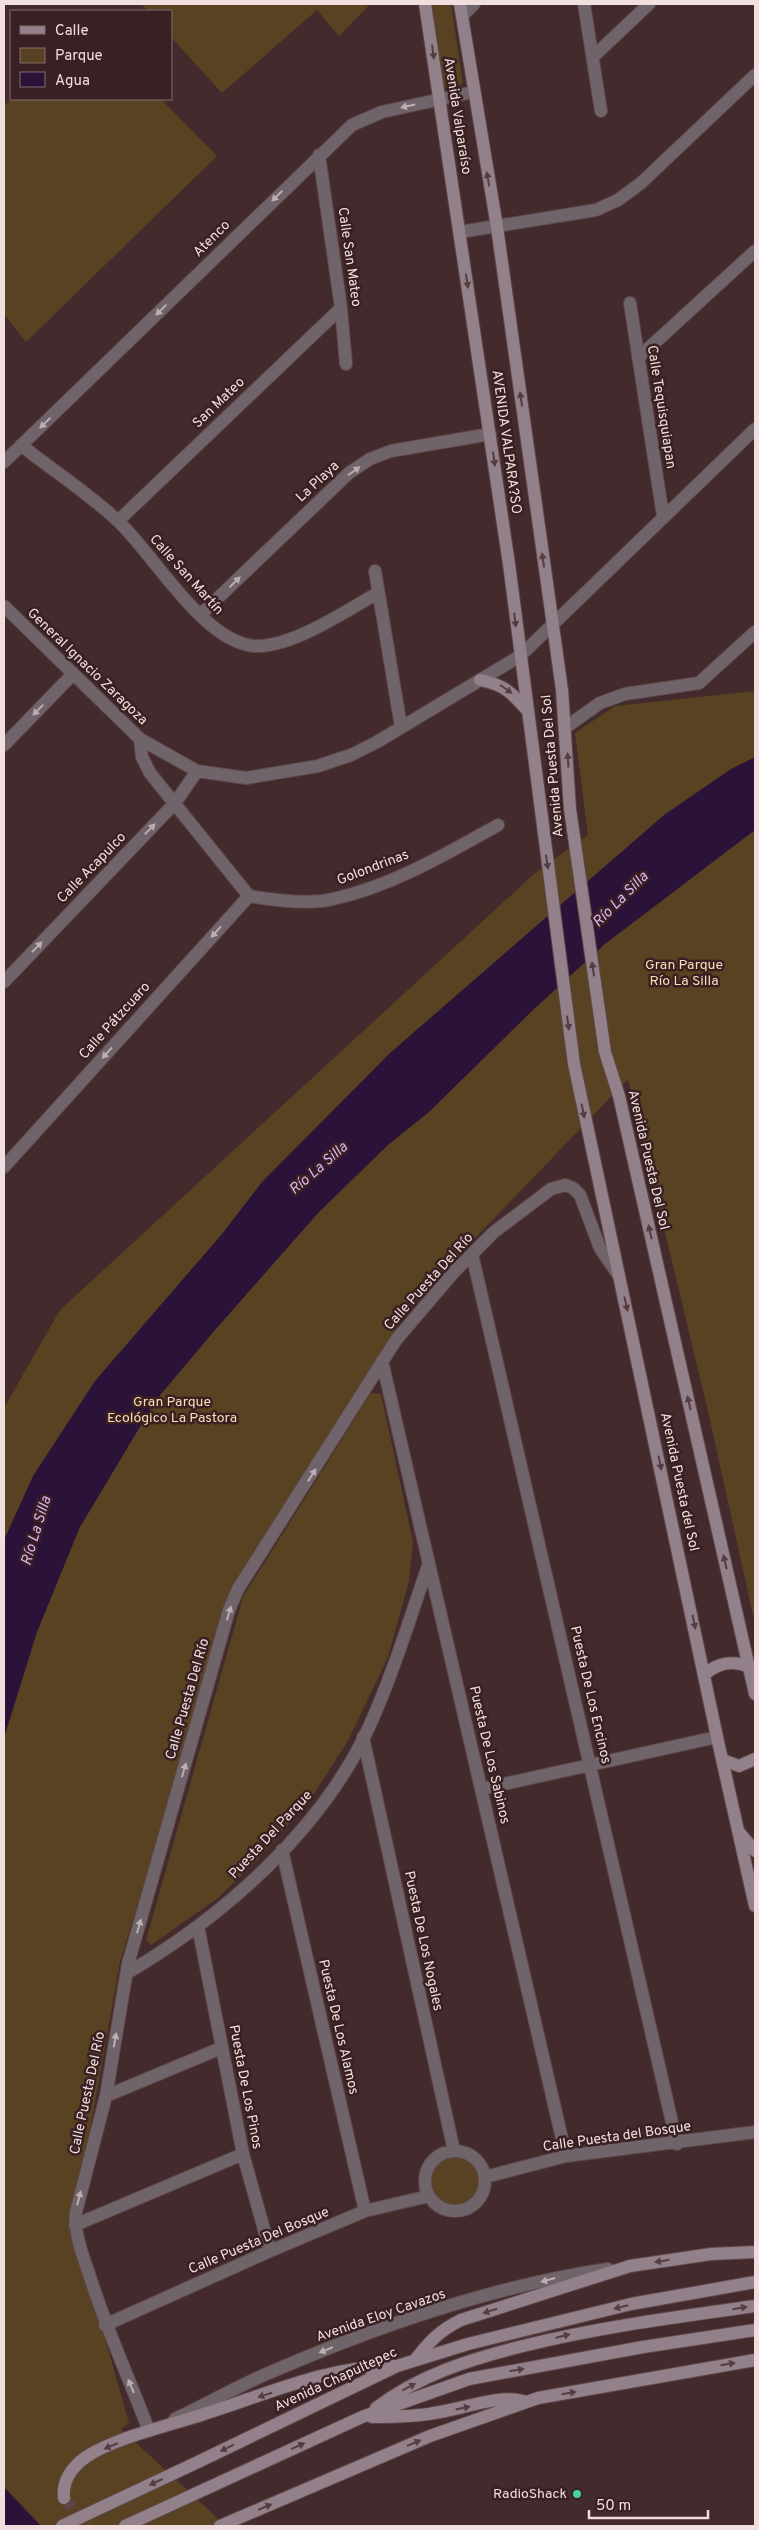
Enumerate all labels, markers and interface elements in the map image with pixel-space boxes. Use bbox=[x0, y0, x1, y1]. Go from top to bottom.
legend bbox=[10, 10, 172, 100]
text: Calle bbox=[55, 22, 89, 41]
one-way arrow bbox=[429, 44, 437, 60]
text: Parque bbox=[55, 47, 103, 66]
street label: Avenida Valparaíso bbox=[439, 56, 475, 176]
text: Agua bbox=[55, 72, 90, 91]
one-way arrow bbox=[401, 102, 416, 110]
one-way arrow bbox=[484, 171, 492, 187]
one-way arrow bbox=[272, 190, 284, 202]
street label: Calle San Mateo bbox=[334, 206, 364, 308]
street label: Atenco bbox=[190, 217, 234, 261]
one-way arrow bbox=[463, 273, 471, 289]
one-way arrow bbox=[156, 304, 168, 316]
street label: Calle Tequisquiapan bbox=[643, 344, 679, 470]
street label: AVENIDA VALPARA?SO bbox=[487, 369, 525, 515]
street label: San Mateo bbox=[189, 374, 249, 432]
one-way arrow bbox=[517, 391, 525, 407]
one-way arrow bbox=[39, 416, 51, 428]
one-way arrow bbox=[490, 451, 498, 467]
street label: La Playa bbox=[293, 458, 343, 506]
one-way arrow bbox=[347, 466, 361, 476]
street label: Calle San Martín bbox=[145, 531, 227, 619]
one-way arrow bbox=[539, 552, 547, 568]
one-way arrow bbox=[229, 576, 241, 588]
street label: General Ignacio Zaragoza bbox=[23, 605, 151, 729]
one-way arrow bbox=[511, 612, 519, 628]
one-way arrow bbox=[499, 684, 513, 694]
street label: Avenida Puesta Del Sol bbox=[538, 694, 568, 838]
one-way arrow bbox=[32, 704, 44, 716]
one-way arrow bbox=[563, 752, 571, 768]
one-way arrow bbox=[144, 824, 156, 836]
street label: Calle Acapulco bbox=[54, 829, 130, 907]
street label: Golondrinas bbox=[335, 847, 411, 889]
one-way arrow bbox=[543, 854, 551, 870]
water label: Río La Silla bbox=[589, 868, 653, 932]
one-way arrow bbox=[210, 926, 222, 938]
one-way arrow bbox=[31, 941, 43, 953]
park label: Gran Parque Río La Silla bbox=[645, 957, 723, 990]
one-way arrow bbox=[589, 961, 597, 977]
street label: Calle Pátzcuaro bbox=[76, 979, 154, 1063]
one-way arrow bbox=[564, 1015, 572, 1031]
one-way arrow bbox=[101, 1046, 113, 1058]
street label: Avenida Puesta Del Sol bbox=[624, 1088, 672, 1232]
one-way arrow bbox=[580, 1104, 588, 1120]
water label: Río La Silla bbox=[286, 1138, 352, 1200]
one-way arrow bbox=[646, 1224, 654, 1239]
street label: Calle Puesta Del Río bbox=[381, 1230, 477, 1334]
one-way arrow bbox=[622, 1297, 630, 1313]
park label: Gran Parque Ecológico La Pastora bbox=[107, 1394, 237, 1427]
one-way arrow bbox=[685, 1395, 693, 1411]
street label: Avenida Puesta del Sol bbox=[656, 1411, 702, 1553]
one-way arrow bbox=[656, 1456, 664, 1471]
one-way arrow bbox=[307, 1468, 317, 1481]
water label: Río La Silla bbox=[17, 1494, 57, 1568]
one-way arrow bbox=[721, 1554, 729, 1569]
one-way arrow bbox=[225, 1606, 233, 1621]
one-way arrow bbox=[690, 1614, 698, 1630]
street label: Puesta De Los Encinos bbox=[566, 1624, 614, 1766]
street label: Calle Puesta Del Río bbox=[163, 1636, 213, 1762]
street label: Puesta De Los Sabinos bbox=[465, 1684, 513, 1826]
one-way arrow bbox=[180, 1762, 188, 1777]
street label: Puesta Del Parque bbox=[226, 1787, 316, 1883]
street label: Puesta De Los Nogales bbox=[400, 1870, 446, 2012]
one-way arrow bbox=[136, 1918, 144, 1933]
street label: Puesta De Los Alamos bbox=[314, 1958, 362, 2096]
street label: Puesta De Los Pinos bbox=[225, 2023, 265, 2151]
street label: Calle Puesta Del Río bbox=[67, 2030, 109, 2156]
one-way arrow bbox=[112, 2032, 120, 2048]
street label: Calle Puesta del Bosque bbox=[542, 2118, 692, 2156]
one-way arrow bbox=[76, 2191, 84, 2206]
street label: Calle Puesta Del Bosque bbox=[186, 2204, 332, 2278]
one-way arrow bbox=[654, 2257, 670, 2265]
one-way arrow bbox=[540, 2276, 555, 2284]
street label: Avenida Eloy Cavazos bbox=[314, 2286, 448, 2346]
one-way arrow bbox=[614, 2303, 629, 2311]
one-way arrow bbox=[733, 2304, 749, 2312]
one-way arrow bbox=[482, 2307, 497, 2315]
one-way arrow bbox=[555, 2332, 570, 2340]
street label: Avenida Chapultepec bbox=[272, 2344, 400, 2416]
one-way arrow bbox=[318, 2346, 333, 2354]
one-way arrow bbox=[721, 2359, 737, 2367]
one-way arrow bbox=[510, 2366, 525, 2374]
one-way arrow bbox=[126, 2379, 134, 2393]
one-way arrow bbox=[401, 2383, 416, 2391]
one-way arrow bbox=[561, 2389, 577, 2397]
one-way arrow bbox=[257, 2391, 272, 2399]
one-way arrow bbox=[455, 2404, 470, 2412]
one-way arrow bbox=[407, 2438, 422, 2446]
one-way arrow bbox=[104, 2442, 118, 2450]
one-way arrow bbox=[291, 2442, 305, 2450]
one-way arrow bbox=[220, 2444, 234, 2452]
one-way arrow bbox=[149, 2477, 164, 2486]
place label: RadioShack bbox=[493, 2486, 567, 2503]
marker: RadioShack bbox=[571, 2488, 583, 2500]
scale bar bbox=[589, 2488, 708, 2520]
text: 50 m bbox=[596, 2497, 631, 2516]
one-way arrow bbox=[258, 2502, 272, 2510]

